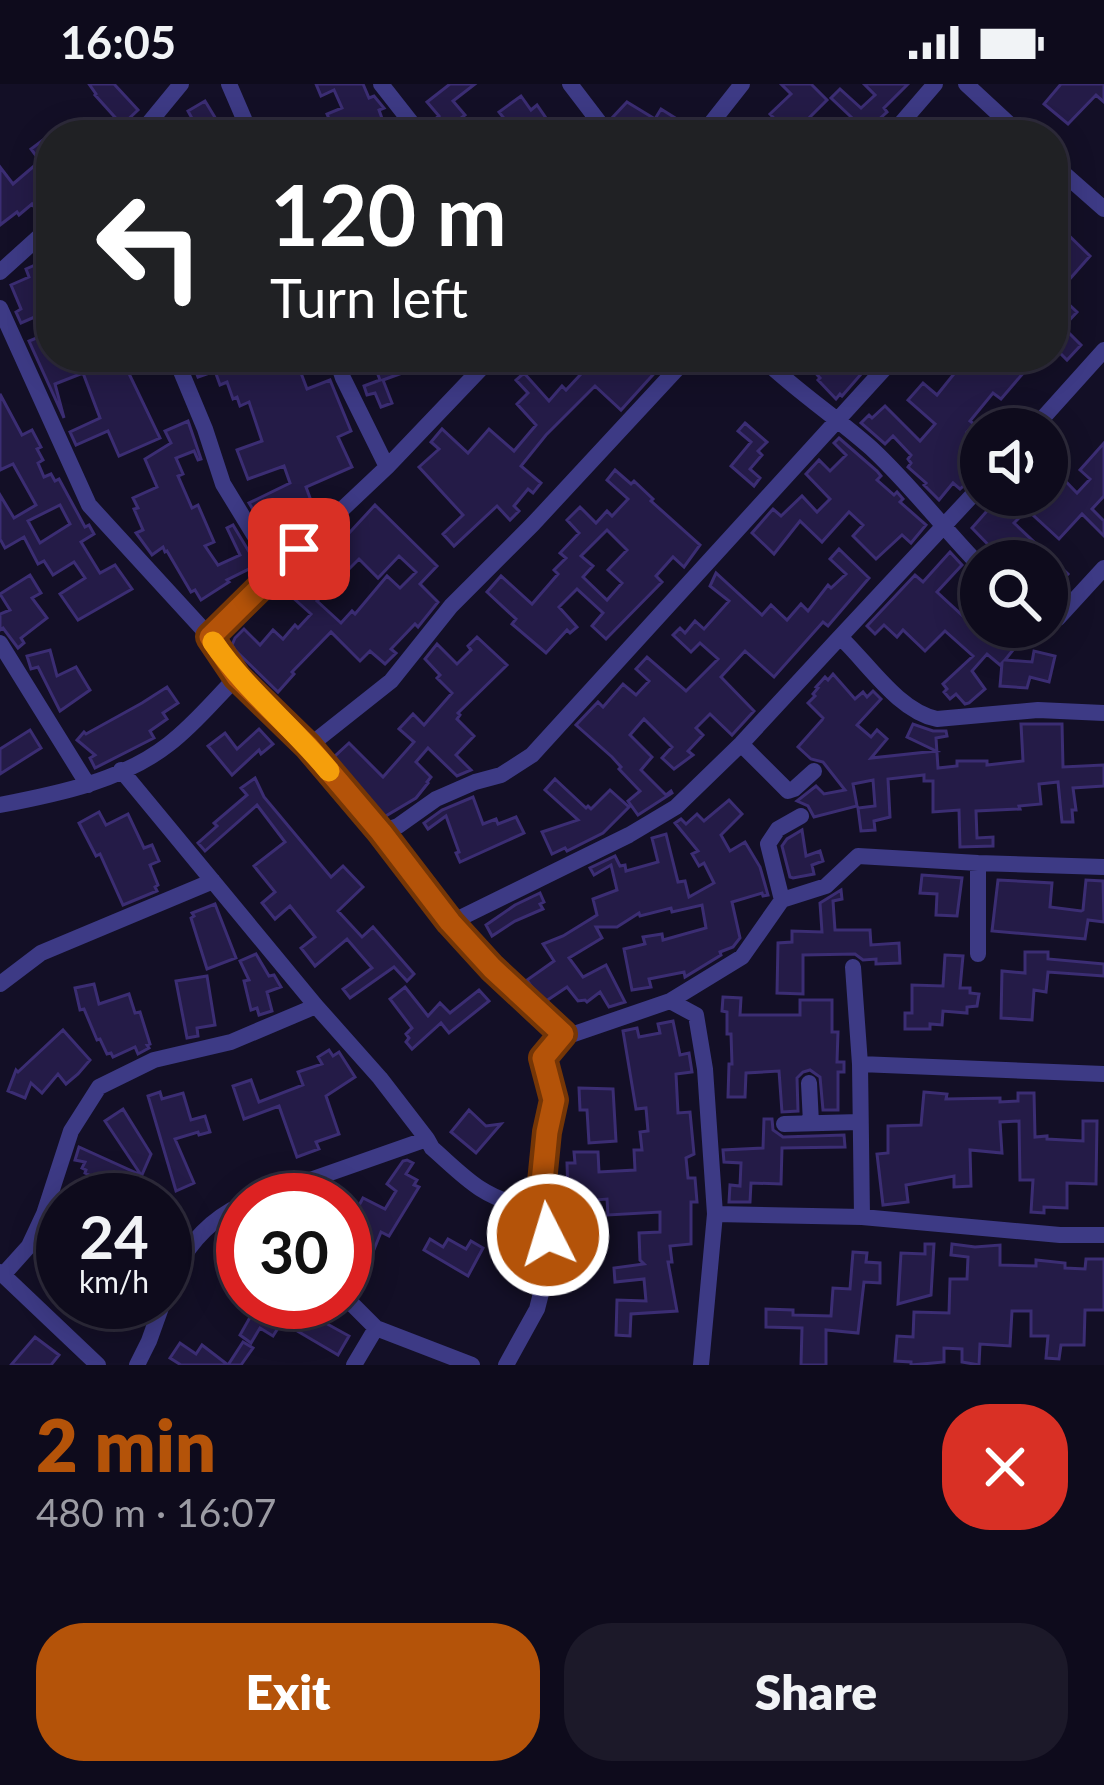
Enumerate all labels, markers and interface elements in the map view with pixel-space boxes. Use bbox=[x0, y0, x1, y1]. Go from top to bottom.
text: 16:05 bbox=[60, 15, 176, 69]
text: 120 m bbox=[270, 163, 507, 264]
icon: left bbox=[72, 168, 228, 324]
text: Turn left bbox=[270, 265, 468, 330]
map controls bbox=[960, 408, 1068, 648]
button: sound bbox=[960, 408, 1068, 516]
pin bbox=[248, 498, 350, 600]
icon: arrive bbox=[266, 516, 332, 582]
button: search bbox=[960, 540, 1068, 648]
position arrow bbox=[485, 1172, 611, 1298]
speed limit sign: 30 bbox=[216, 1173, 372, 1329]
text: 24 bbox=[79, 1200, 149, 1272]
text: km/h bbox=[79, 1263, 149, 1299]
text: 2 min bbox=[36, 1401, 216, 1487]
button: close bbox=[942, 1404, 1068, 1530]
text: 480 m · 16:07 bbox=[36, 1489, 276, 1535]
button: Exit bbox=[36, 1623, 540, 1761]
button: Share bbox=[564, 1623, 1068, 1761]

